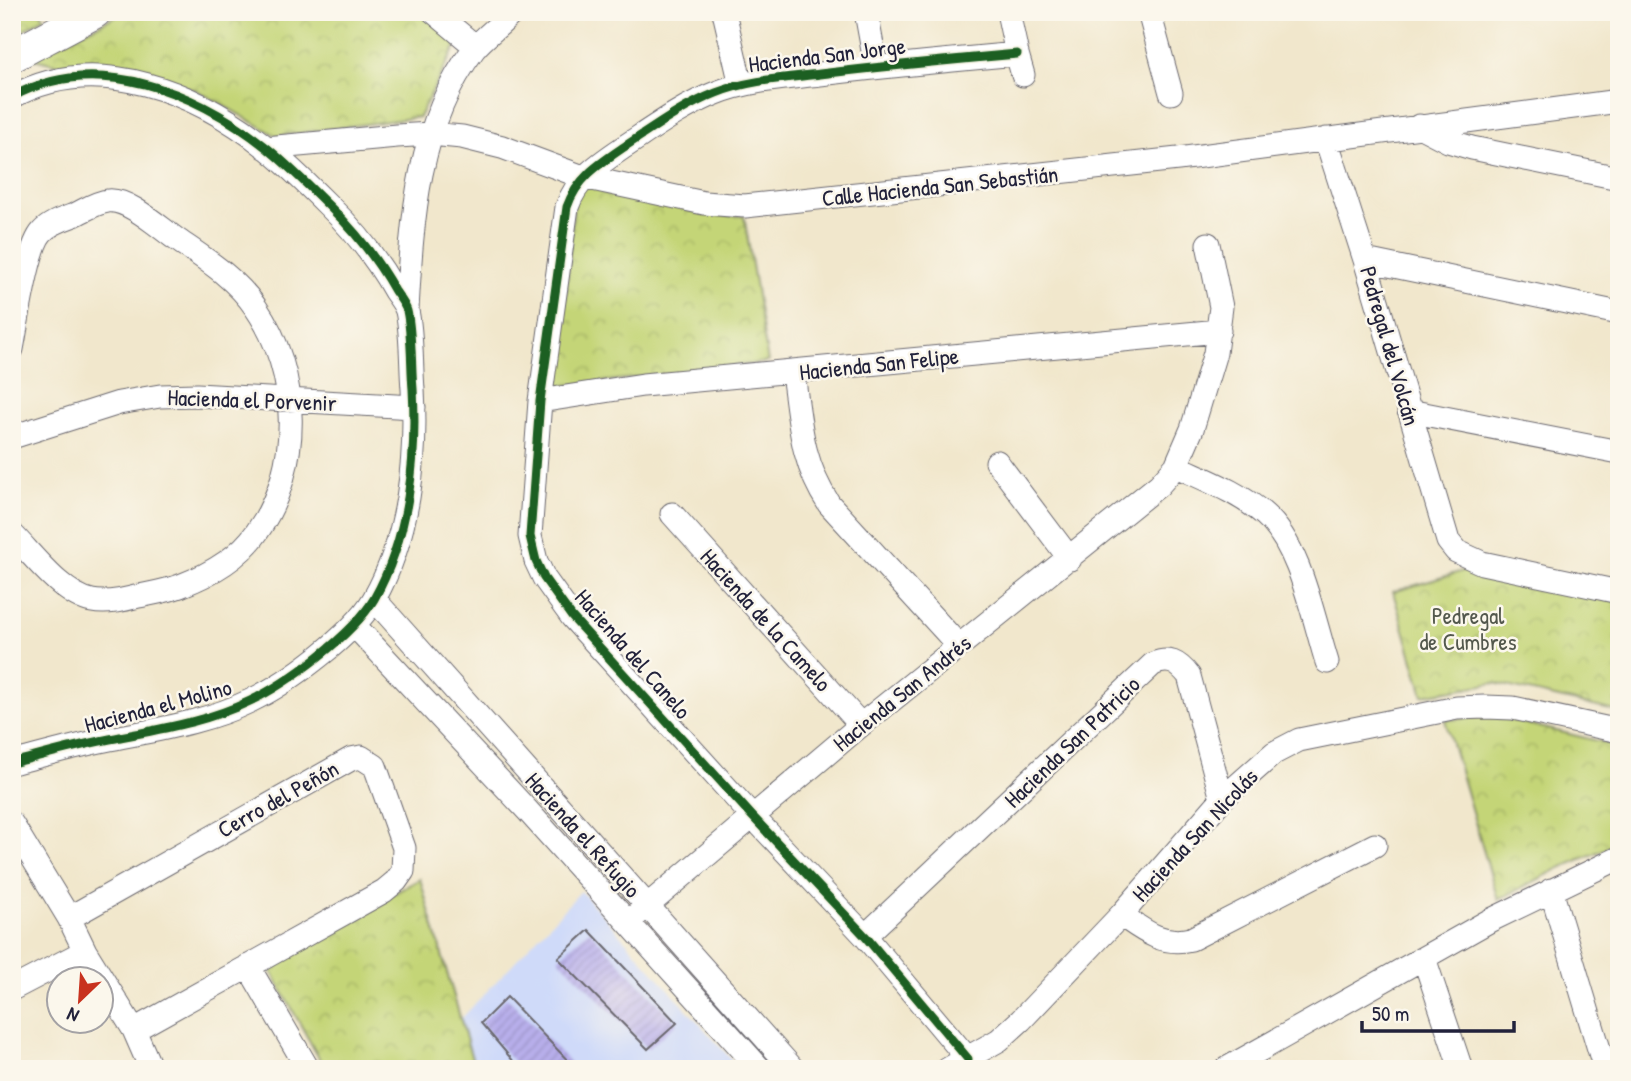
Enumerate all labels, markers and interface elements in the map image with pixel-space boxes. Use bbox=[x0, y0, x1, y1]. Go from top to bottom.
street label: Hacienda San Jorge bbox=[747, 29, 907, 80]
street label: Calle Hacienda San Sebastián bbox=[820, 158, 1060, 213]
street label: Pedregal del Volcán bbox=[1353, 263, 1428, 429]
street label: Hacienda San Felipe bbox=[798, 340, 960, 387]
street label: Hacienda el Porvenir bbox=[167, 381, 337, 418]
street label: Hacienda de la Camelo bbox=[694, 542, 839, 698]
street label: Hacienda del Canelo bbox=[568, 582, 698, 725]
park label: Pedregal de Cumbres bbox=[1419, 600, 1517, 657]
street label: Hacienda San Andrés bbox=[826, 627, 977, 758]
street label: Hacienda San Patricio bbox=[997, 669, 1146, 814]
street label: Hacienda el Molino bbox=[81, 671, 235, 740]
street label: Cerro del Peñón bbox=[212, 753, 344, 845]
street label: Hacienda San Nicolás bbox=[1125, 761, 1265, 908]
street label: Hacienda el Refugio bbox=[519, 765, 648, 904]
north arrow bbox=[46, 965, 116, 1036]
scale bar bbox=[1362, 990, 1514, 1034]
text: 50 m bbox=[1372, 999, 1409, 1028]
text: N bbox=[63, 1001, 83, 1029]

